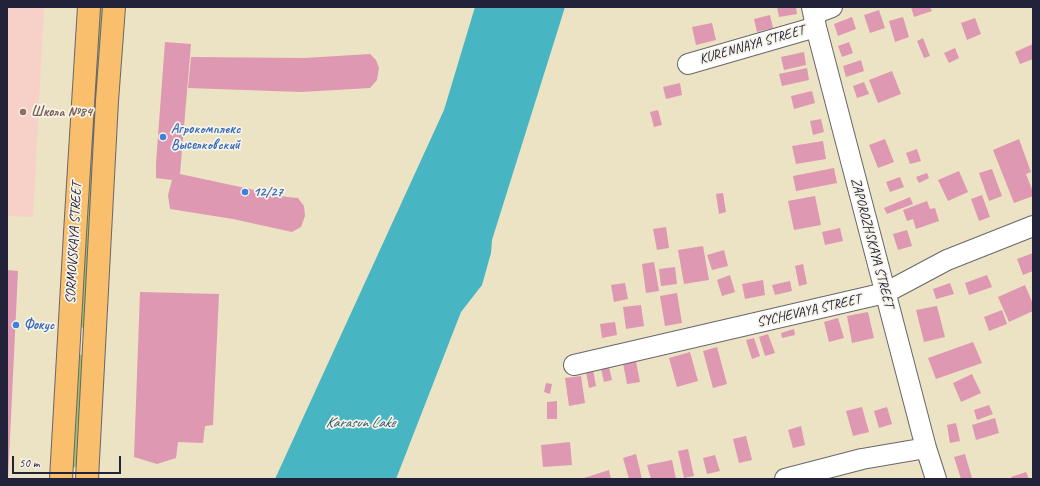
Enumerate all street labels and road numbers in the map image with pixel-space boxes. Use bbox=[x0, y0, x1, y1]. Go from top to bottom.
street label: KURENNAYA STREET bbox=[697, 22, 807, 68]
street label: ZAPOROZHSKAYA STREET bbox=[847, 176, 897, 310]
street label: SORMOVSKAYA STREET bbox=[62, 182, 86, 304]
street label: SYCHEVAYA STREET bbox=[755, 291, 863, 331]

